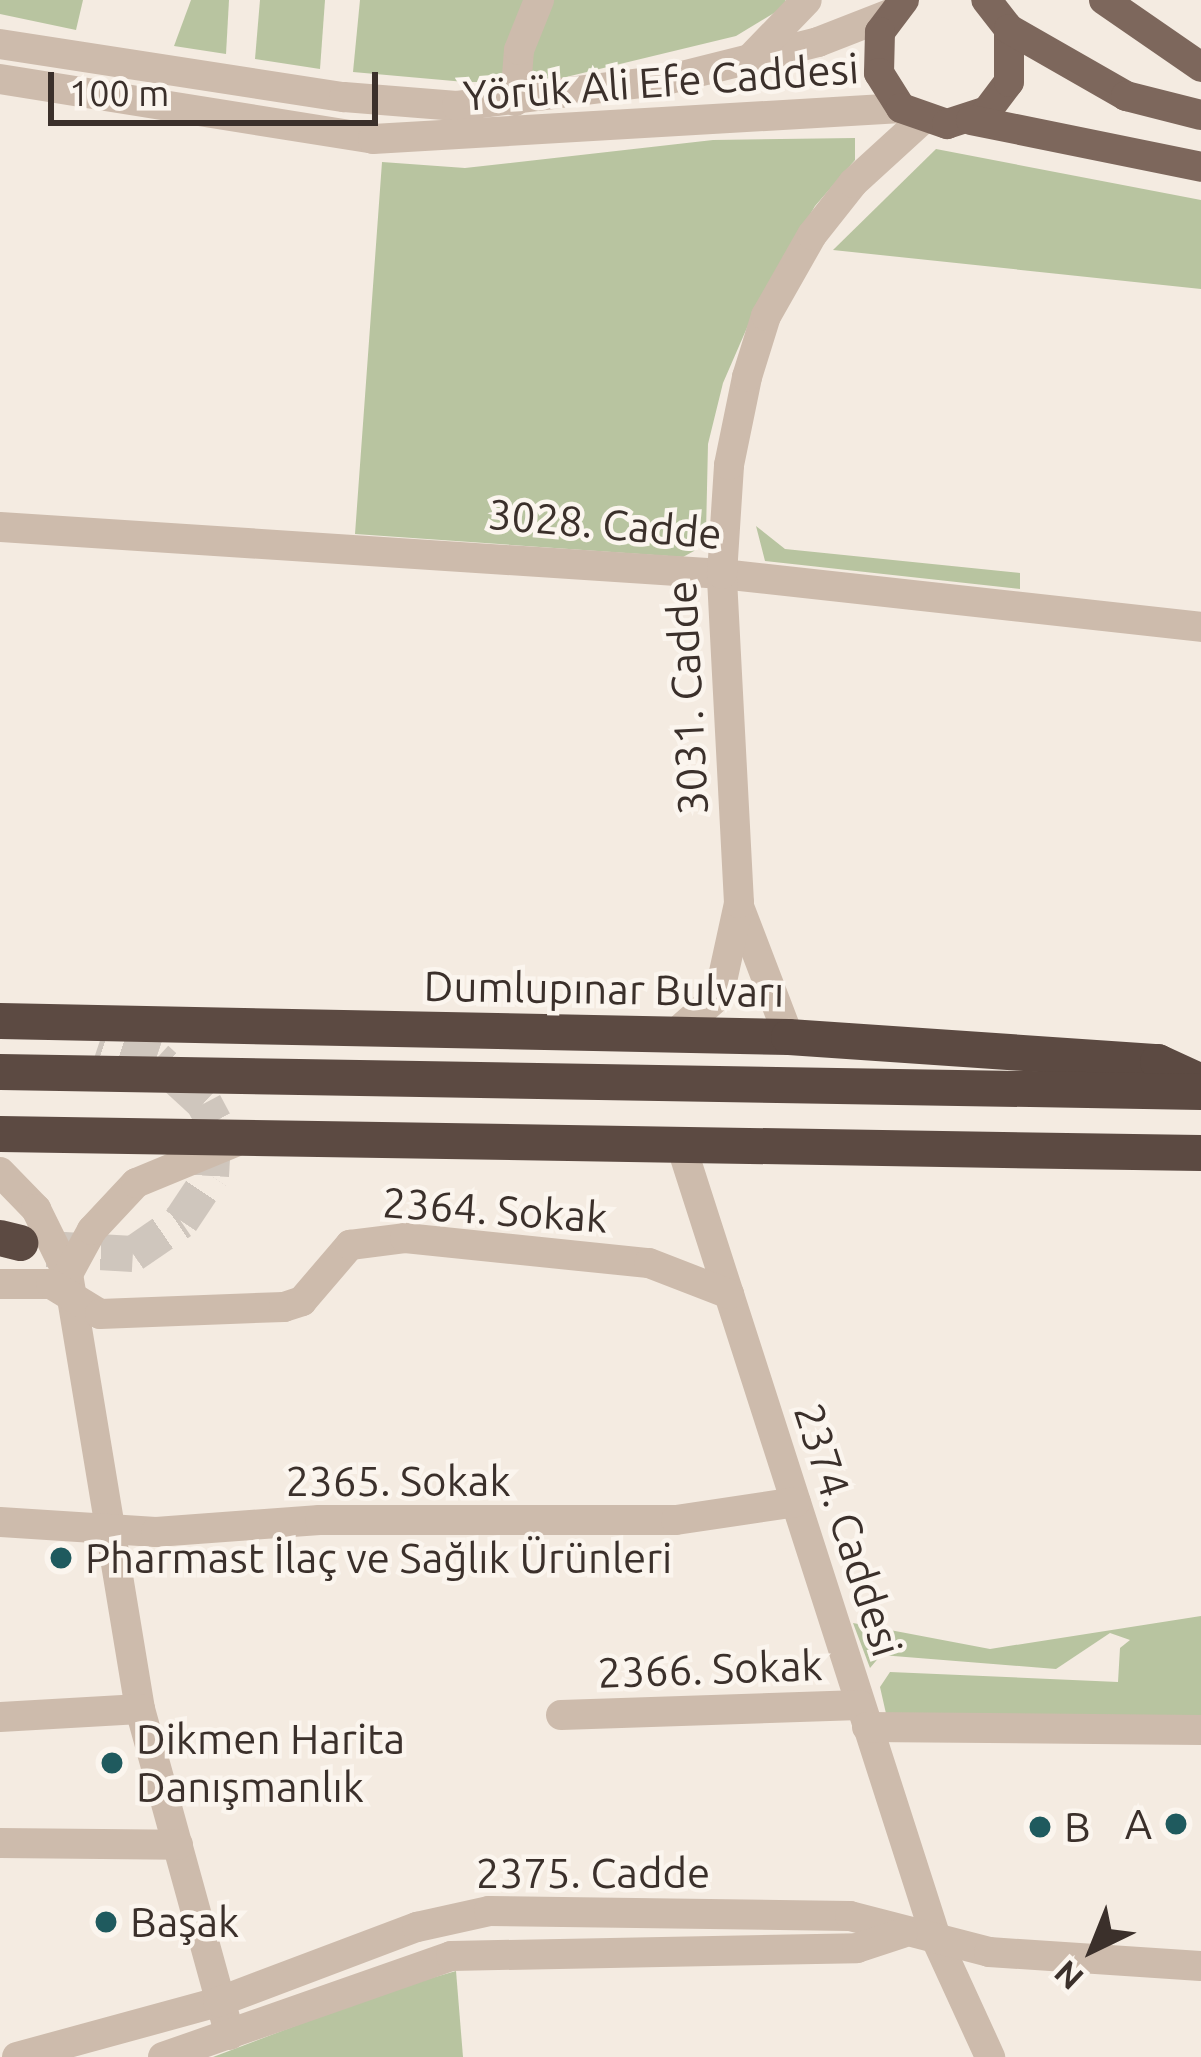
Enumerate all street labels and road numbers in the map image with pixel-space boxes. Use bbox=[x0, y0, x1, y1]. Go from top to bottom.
street label: Yörük Ali Efe Caddesi bbox=[462, 43, 860, 121]
street label: 3028. Cadde bbox=[486, 489, 724, 559]
street label: 3031. Cadde bbox=[656, 580, 718, 816]
street label: Dumlupınar Bulvarı bbox=[423, 961, 785, 1017]
street label: 2364. Sokak bbox=[381, 1177, 609, 1243]
street label: 2374. Caddesi bbox=[783, 1397, 913, 1663]
street label: 2365. Sokak bbox=[285, 1456, 511, 1506]
street label: 2366. Sokak bbox=[597, 1640, 823, 1698]
street label: 2375. Cadde bbox=[476, 1848, 710, 1898]

